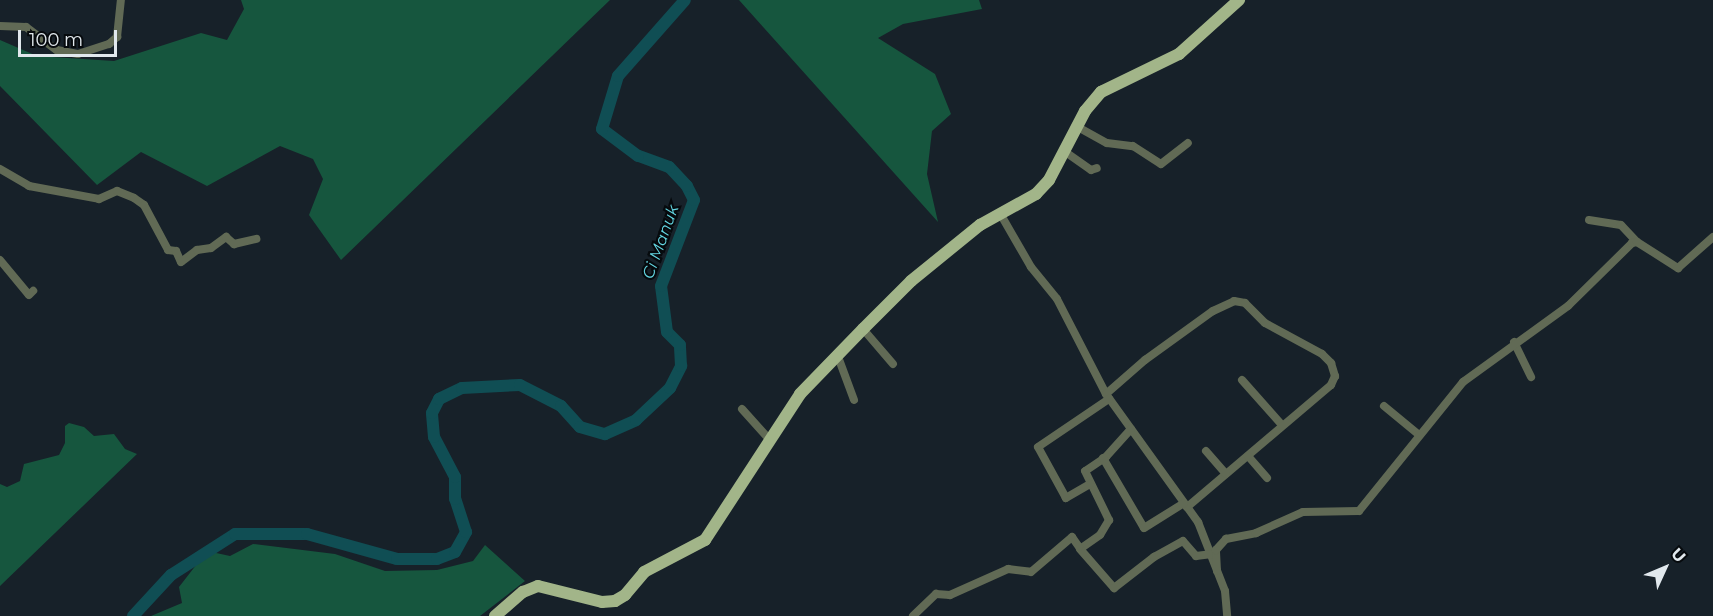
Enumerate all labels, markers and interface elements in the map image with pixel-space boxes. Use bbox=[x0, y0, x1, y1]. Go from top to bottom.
scale bar bbox=[21, 18, 120, 56]
text: 100 m bbox=[29, 29, 83, 51]
water label: Ci Manuk bbox=[639, 202, 683, 282]
north arrow bbox=[1635, 538, 1695, 598]
text: U bbox=[1667, 544, 1690, 566]

